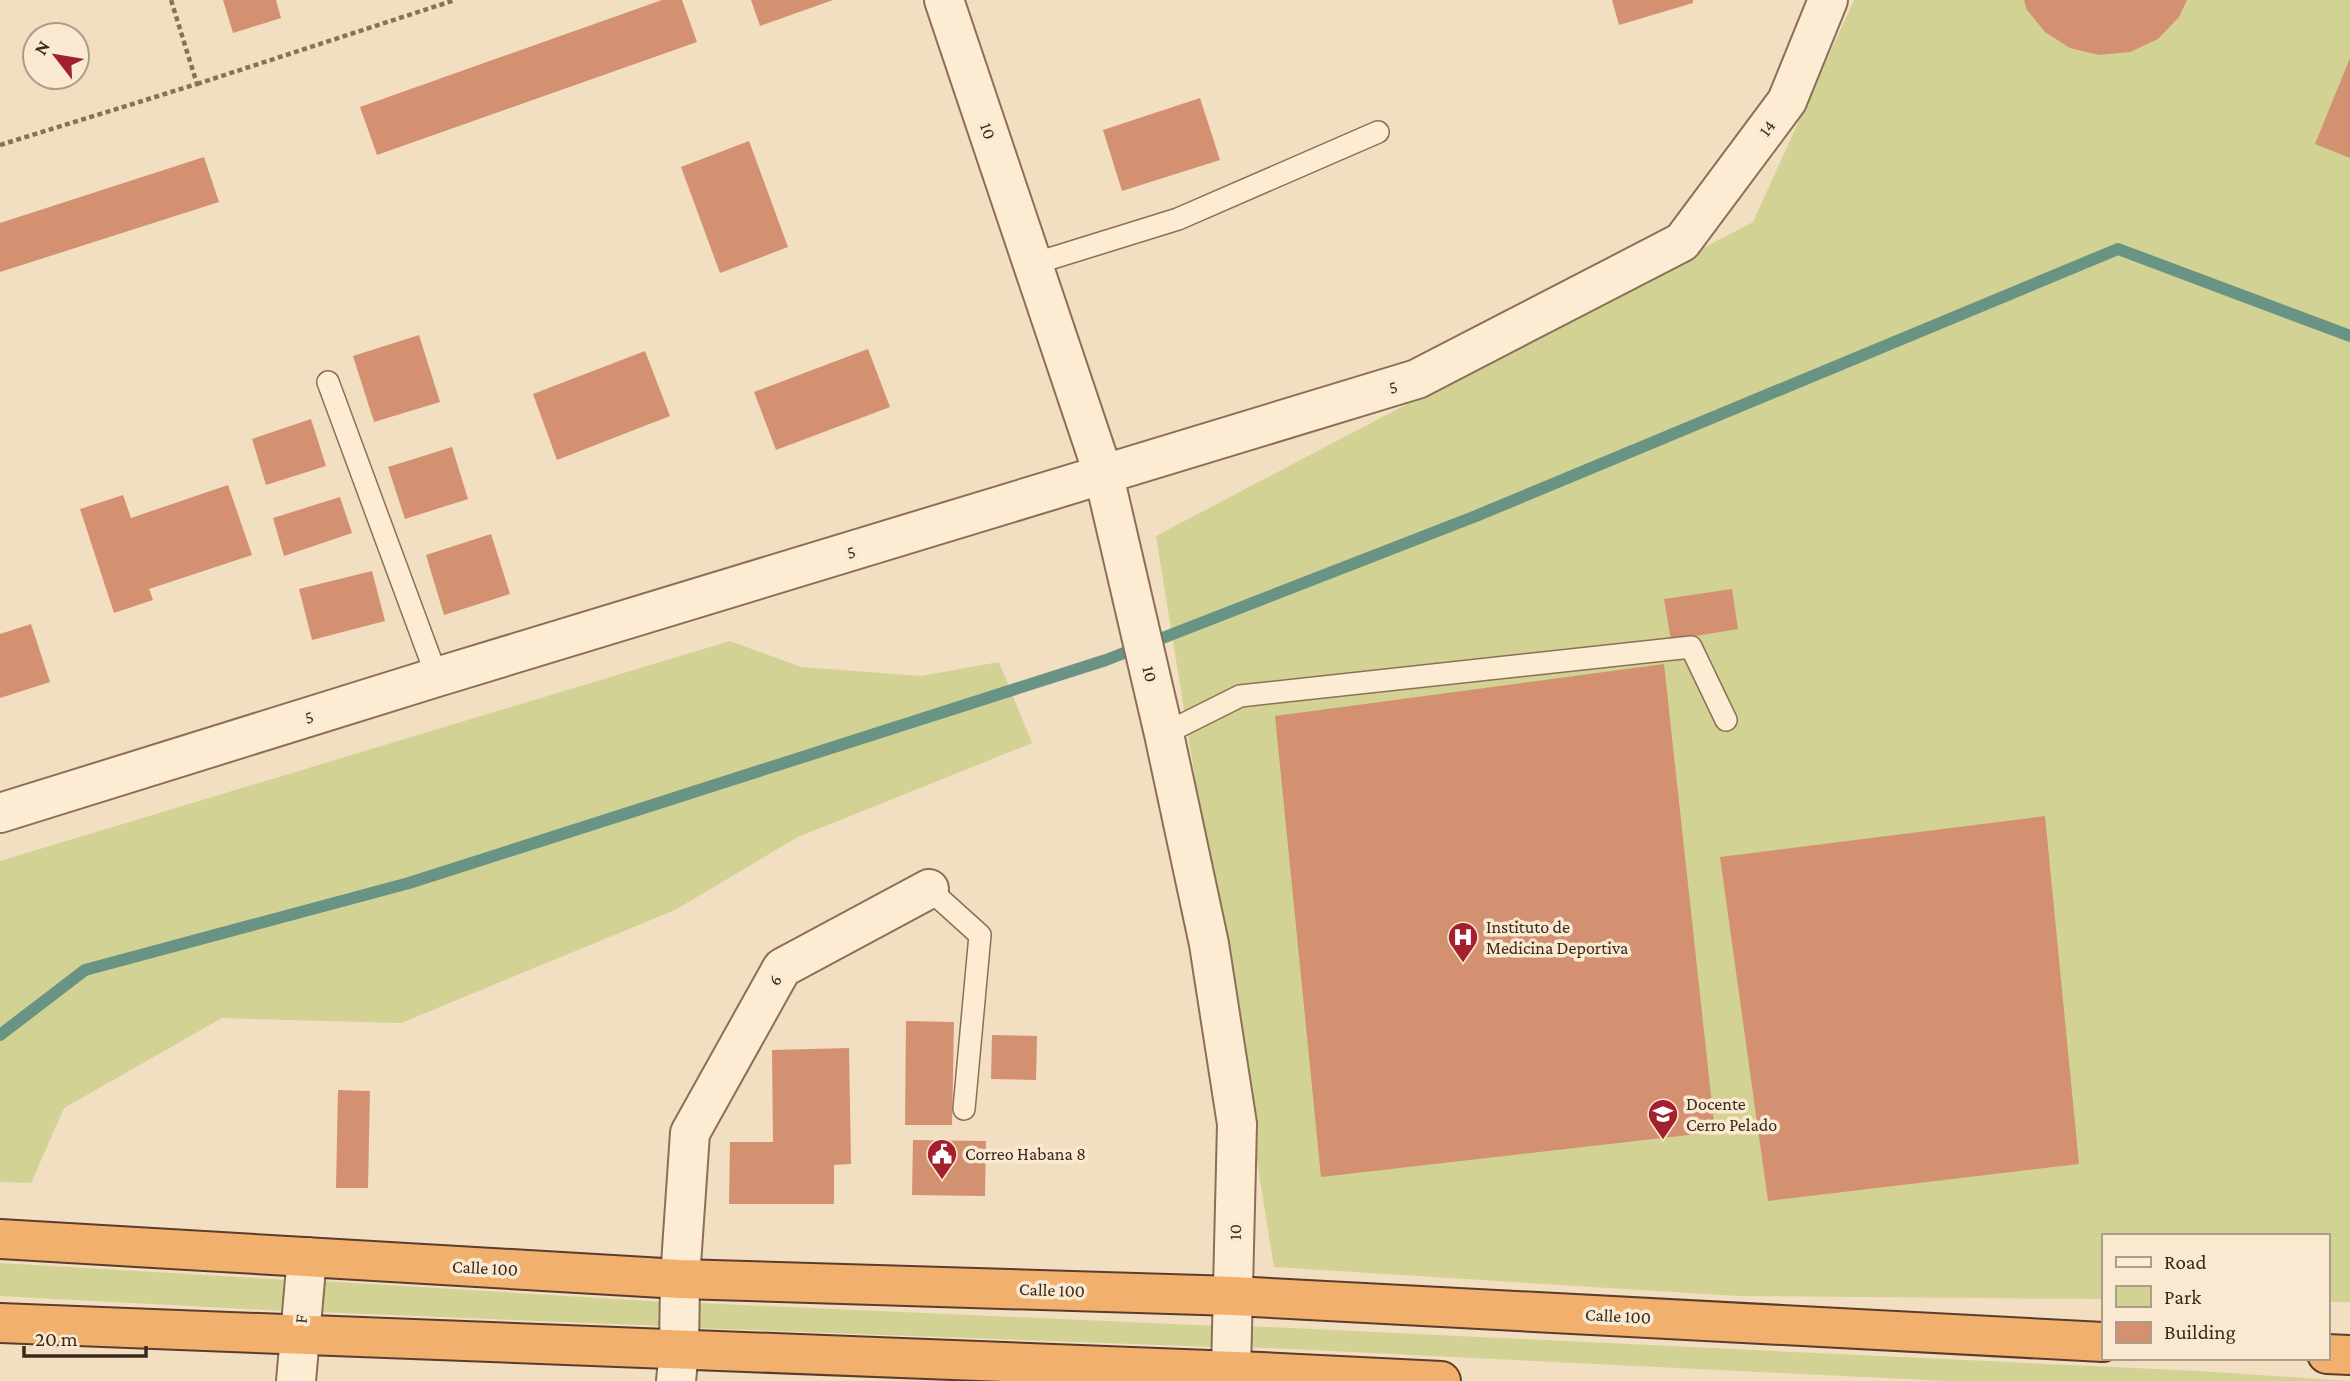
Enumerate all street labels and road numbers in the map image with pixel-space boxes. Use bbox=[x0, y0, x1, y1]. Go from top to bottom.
street label: 14 bbox=[1754, 116, 1780, 140]
street label: 10 bbox=[976, 120, 1000, 142]
street label: 5 bbox=[1386, 376, 1400, 398]
street label: 5 bbox=[844, 541, 858, 563]
street label: 10 bbox=[1138, 664, 1162, 684]
street label: 5 bbox=[302, 706, 316, 728]
street label: 6 bbox=[764, 971, 786, 989]
street label: 10 bbox=[1225, 1224, 1245, 1240]
street label: Calle 100 bbox=[452, 1256, 518, 1280]
street label: Calle 100 bbox=[1019, 1279, 1085, 1301]
street label: Calle 100 bbox=[1585, 1304, 1651, 1328]
street label: F bbox=[291, 1314, 311, 1324]

